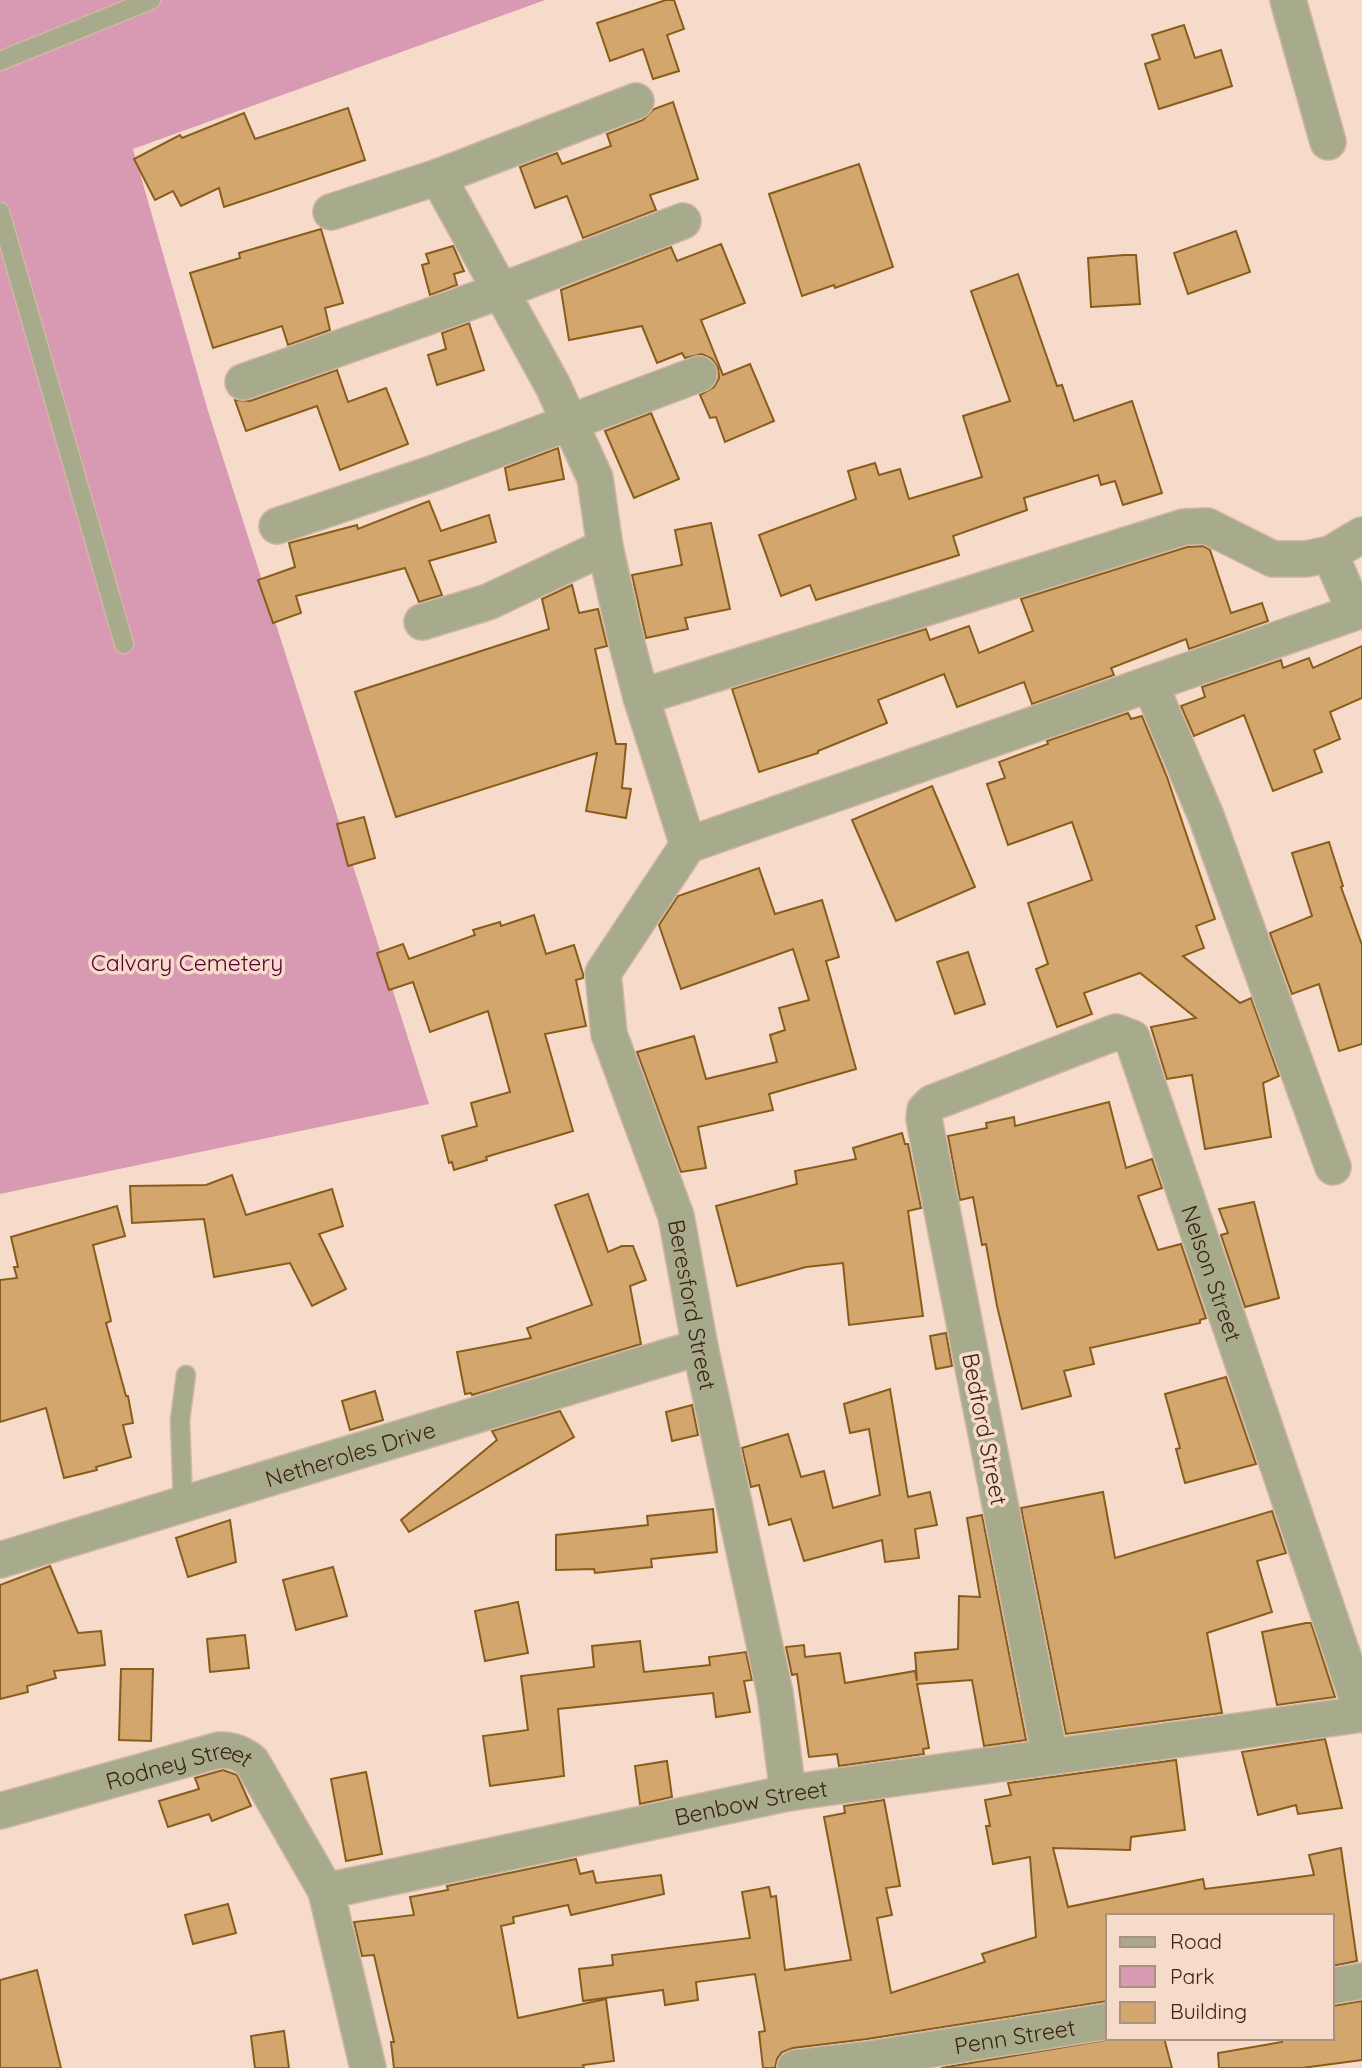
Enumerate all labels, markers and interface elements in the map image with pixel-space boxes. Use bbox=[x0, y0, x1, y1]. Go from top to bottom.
park label: Calvary Cemetery bbox=[91, 948, 283, 977]
street label: Nelson Street bbox=[1176, 1201, 1249, 1345]
street label: Beresford Street bbox=[662, 1217, 723, 1393]
street label: Bedford Street bbox=[956, 1350, 1014, 1508]
street label: Netheroles Drive bbox=[262, 1414, 439, 1493]
street label: Rodney Street bbox=[102, 1735, 259, 1795]
street label: Benbow Street bbox=[672, 1773, 829, 1831]
legend bbox=[1106, 1914, 1334, 2040]
text: Road bbox=[1170, 1928, 1222, 1954]
text: Park bbox=[1170, 1963, 1214, 1989]
text: Building bbox=[1170, 1998, 1247, 2024]
street label: Penn Street bbox=[952, 2012, 1077, 2060]

